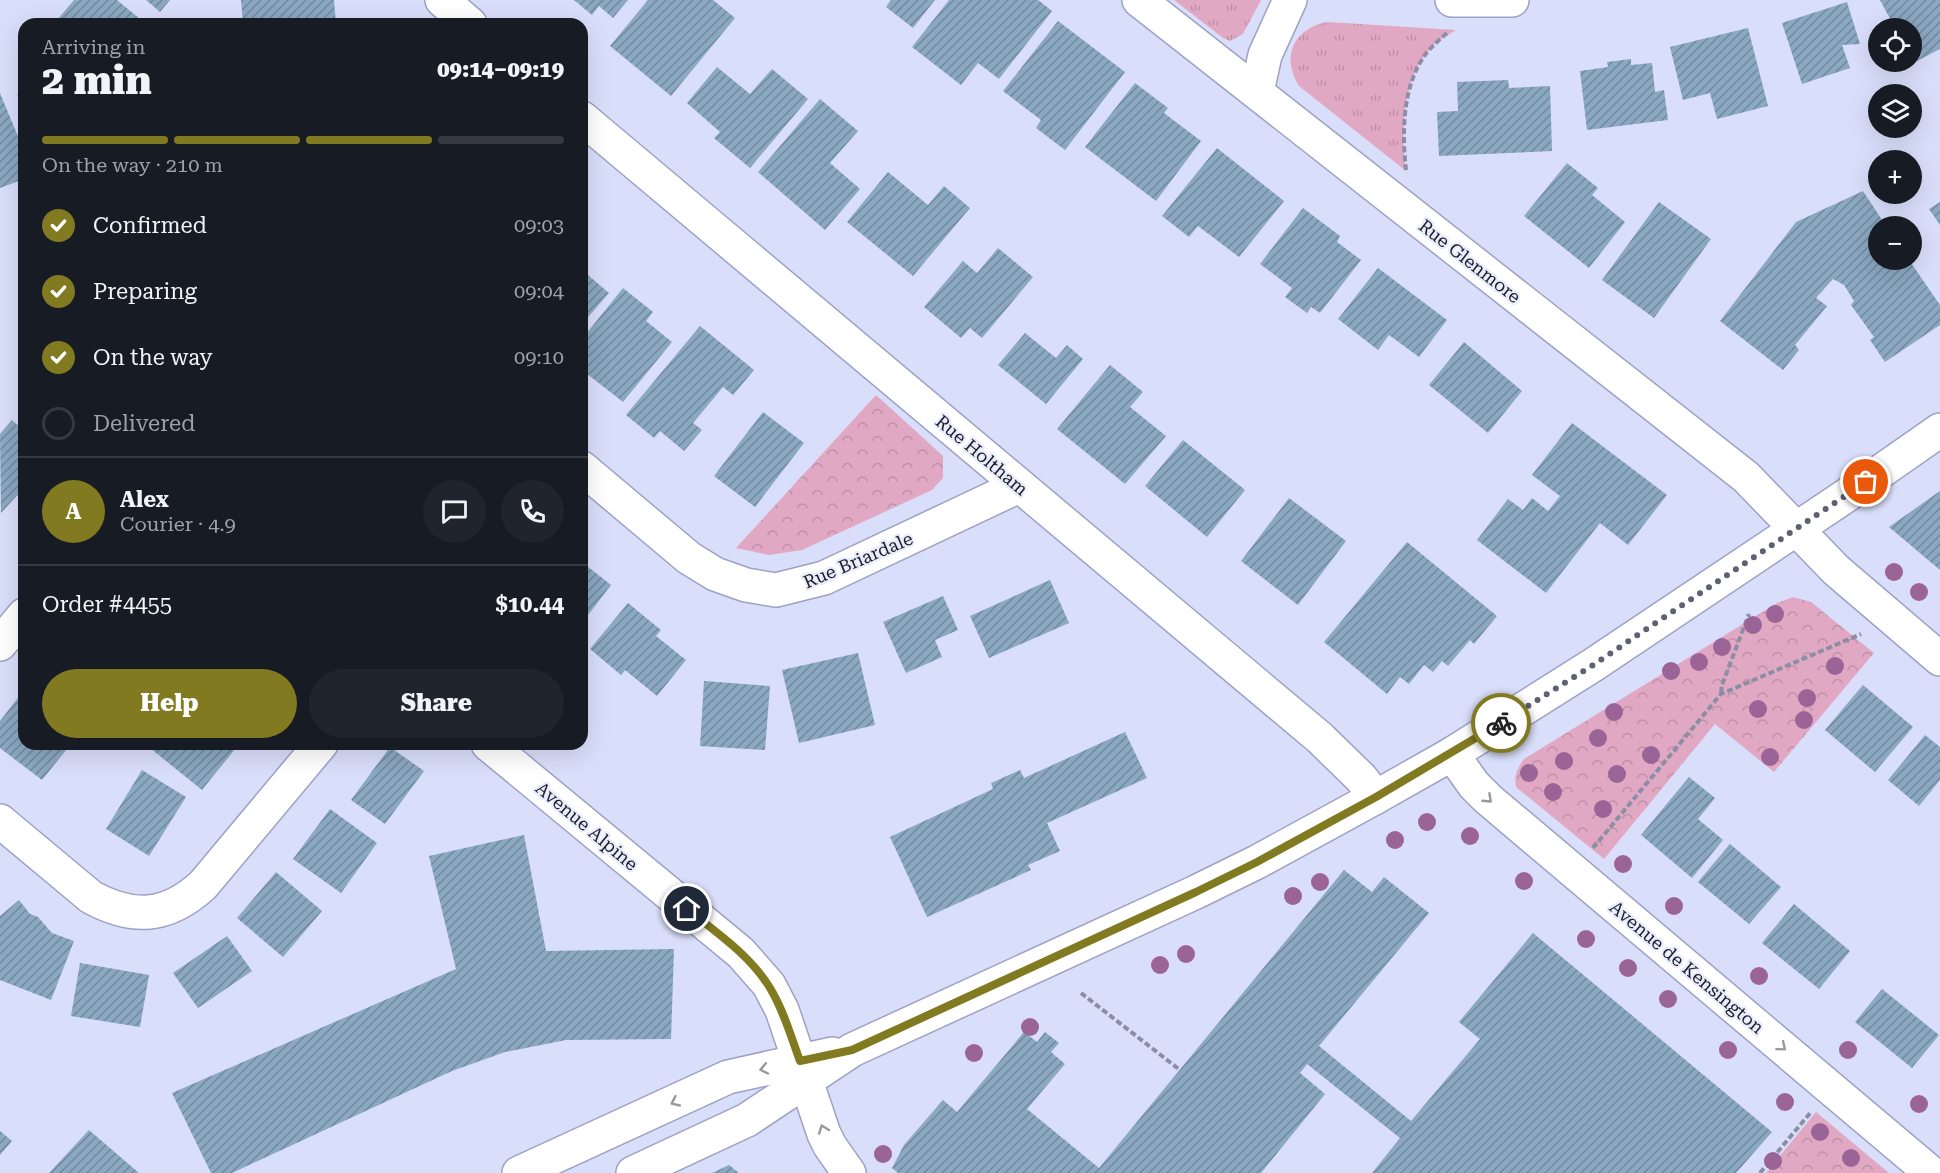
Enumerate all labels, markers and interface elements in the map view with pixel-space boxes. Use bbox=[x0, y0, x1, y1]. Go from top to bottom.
map controls bbox=[1868, 18, 1922, 270]
button: locate bbox=[1868, 18, 1922, 72]
text: Arriving in bbox=[42, 35, 145, 59]
text: 09:14–09:19 bbox=[437, 57, 564, 82]
text: 2 min bbox=[42, 58, 152, 104]
button: layers bbox=[1868, 84, 1922, 138]
button: + bbox=[1868, 150, 1922, 204]
text: On the way · 210 m bbox=[42, 153, 223, 177]
icon: check bbox=[42, 209, 75, 242]
text: Confirmed bbox=[93, 213, 207, 238]
text: 09:03 bbox=[514, 213, 564, 237]
street label: Rue Glenmore bbox=[1415, 215, 1525, 307]
button: − bbox=[1868, 216, 1922, 270]
icon: check bbox=[42, 275, 75, 308]
text: Preparing bbox=[93, 279, 197, 304]
text: 09:04 bbox=[514, 279, 564, 303]
icon: check bbox=[42, 341, 75, 374]
text: On the way bbox=[93, 345, 213, 370]
text: 09:10 bbox=[514, 345, 564, 369]
street label: Rue Holtham bbox=[932, 410, 1032, 500]
text: Delivered bbox=[93, 411, 195, 436]
pin bbox=[1840, 456, 1891, 507]
icon: bag bbox=[1849, 465, 1882, 498]
button: chat bbox=[423, 480, 486, 543]
button: phone bbox=[501, 480, 564, 543]
text: Alex bbox=[120, 487, 169, 512]
text: A bbox=[66, 499, 81, 524]
text: Courier · 4.9 bbox=[120, 512, 236, 536]
street label: Rue Briardale bbox=[800, 527, 916, 592]
text: Order #4455 bbox=[42, 592, 172, 617]
text: $10.44 bbox=[495, 592, 564, 617]
button: Help bbox=[42, 669, 297, 738]
button: Share bbox=[309, 669, 564, 738]
courier bbox=[1471, 693, 1531, 753]
icon: bike bbox=[1485, 707, 1518, 740]
street label: Avenue Alpine bbox=[532, 777, 642, 875]
one-way arrow bbox=[1482, 792, 1492, 803]
pin bbox=[661, 883, 712, 934]
icon: home bbox=[670, 892, 703, 925]
street label: Avenue de Kensington bbox=[1606, 896, 1769, 1038]
one-way arrow bbox=[1775, 1039, 1786, 1050]
one-way arrow bbox=[759, 1062, 769, 1075]
one-way arrow bbox=[670, 1094, 681, 1106]
one-way arrow bbox=[817, 1124, 830, 1135]

